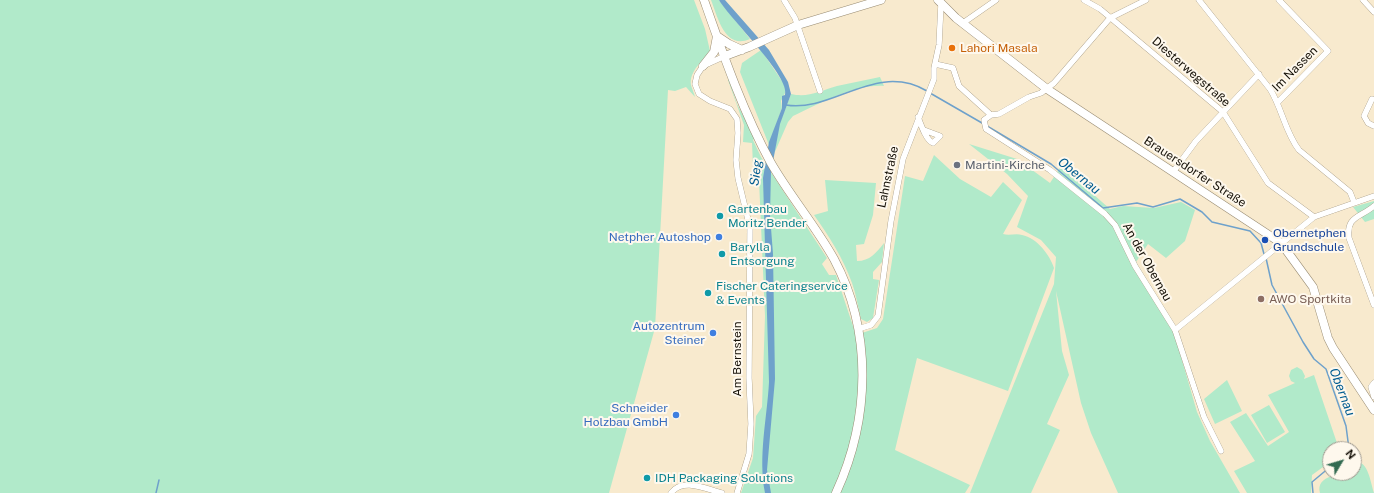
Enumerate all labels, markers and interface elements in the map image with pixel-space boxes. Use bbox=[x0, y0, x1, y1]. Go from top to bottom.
street label: Diesterwegstraße bbox=[1149, 34, 1233, 110]
place label: Lahori Masala bbox=[960, 41, 1038, 55]
marker: Lahori Masala bbox=[947, 43, 957, 53]
street label: Im Nassen bbox=[1269, 43, 1321, 95]
street label: Brauersdorfer Straße bbox=[1141, 134, 1249, 210]
street label: Lahnstraße bbox=[874, 145, 902, 209]
water label: Obernau bbox=[1055, 154, 1103, 198]
place label: Martini-Kirche bbox=[965, 158, 1045, 172]
water label: Sieg bbox=[747, 159, 765, 187]
marker: Martini-Kirche bbox=[952, 160, 962, 170]
place label: Gartenbau Moritz Bender bbox=[728, 202, 807, 230]
marker: Gartenbau Moritz Bender bbox=[715, 211, 725, 221]
street label: An der Obernau bbox=[1119, 220, 1175, 304]
place label: Obernetphen Grundschule bbox=[1273, 226, 1346, 254]
place label: Netpher Autoshop bbox=[609, 230, 711, 244]
marker: Netpher Autoshop bbox=[714, 232, 724, 242]
marker: Obernetphen Grundschule bbox=[1260, 235, 1270, 245]
place label: Barylla Entsorgung bbox=[730, 240, 795, 268]
marker: Barylla Entsorgung bbox=[717, 249, 727, 259]
place label: Fischer Cateringservice & Events bbox=[716, 279, 848, 307]
marker: Fischer Cateringservice & Events bbox=[703, 288, 713, 298]
place label: AWO Sportkita bbox=[1269, 292, 1351, 306]
marker: AWO Sportkita bbox=[1256, 294, 1266, 304]
place label: Autozentrum Steiner bbox=[632, 319, 705, 347]
street label: Am Bernstein bbox=[730, 321, 744, 397]
marker: Autozentrum Steiner bbox=[708, 328, 718, 338]
water label: Obernau bbox=[1326, 366, 1358, 418]
place label: Schneider Holzbau GmbH bbox=[584, 401, 668, 429]
marker: Schneider Holzbau GmbH bbox=[671, 410, 681, 420]
north arrow bbox=[1322, 441, 1362, 481]
text: N bbox=[1343, 447, 1358, 461]
place label: IDH Packaging Solutions bbox=[655, 471, 793, 485]
marker: IDH Packaging Solutions bbox=[642, 473, 652, 483]

